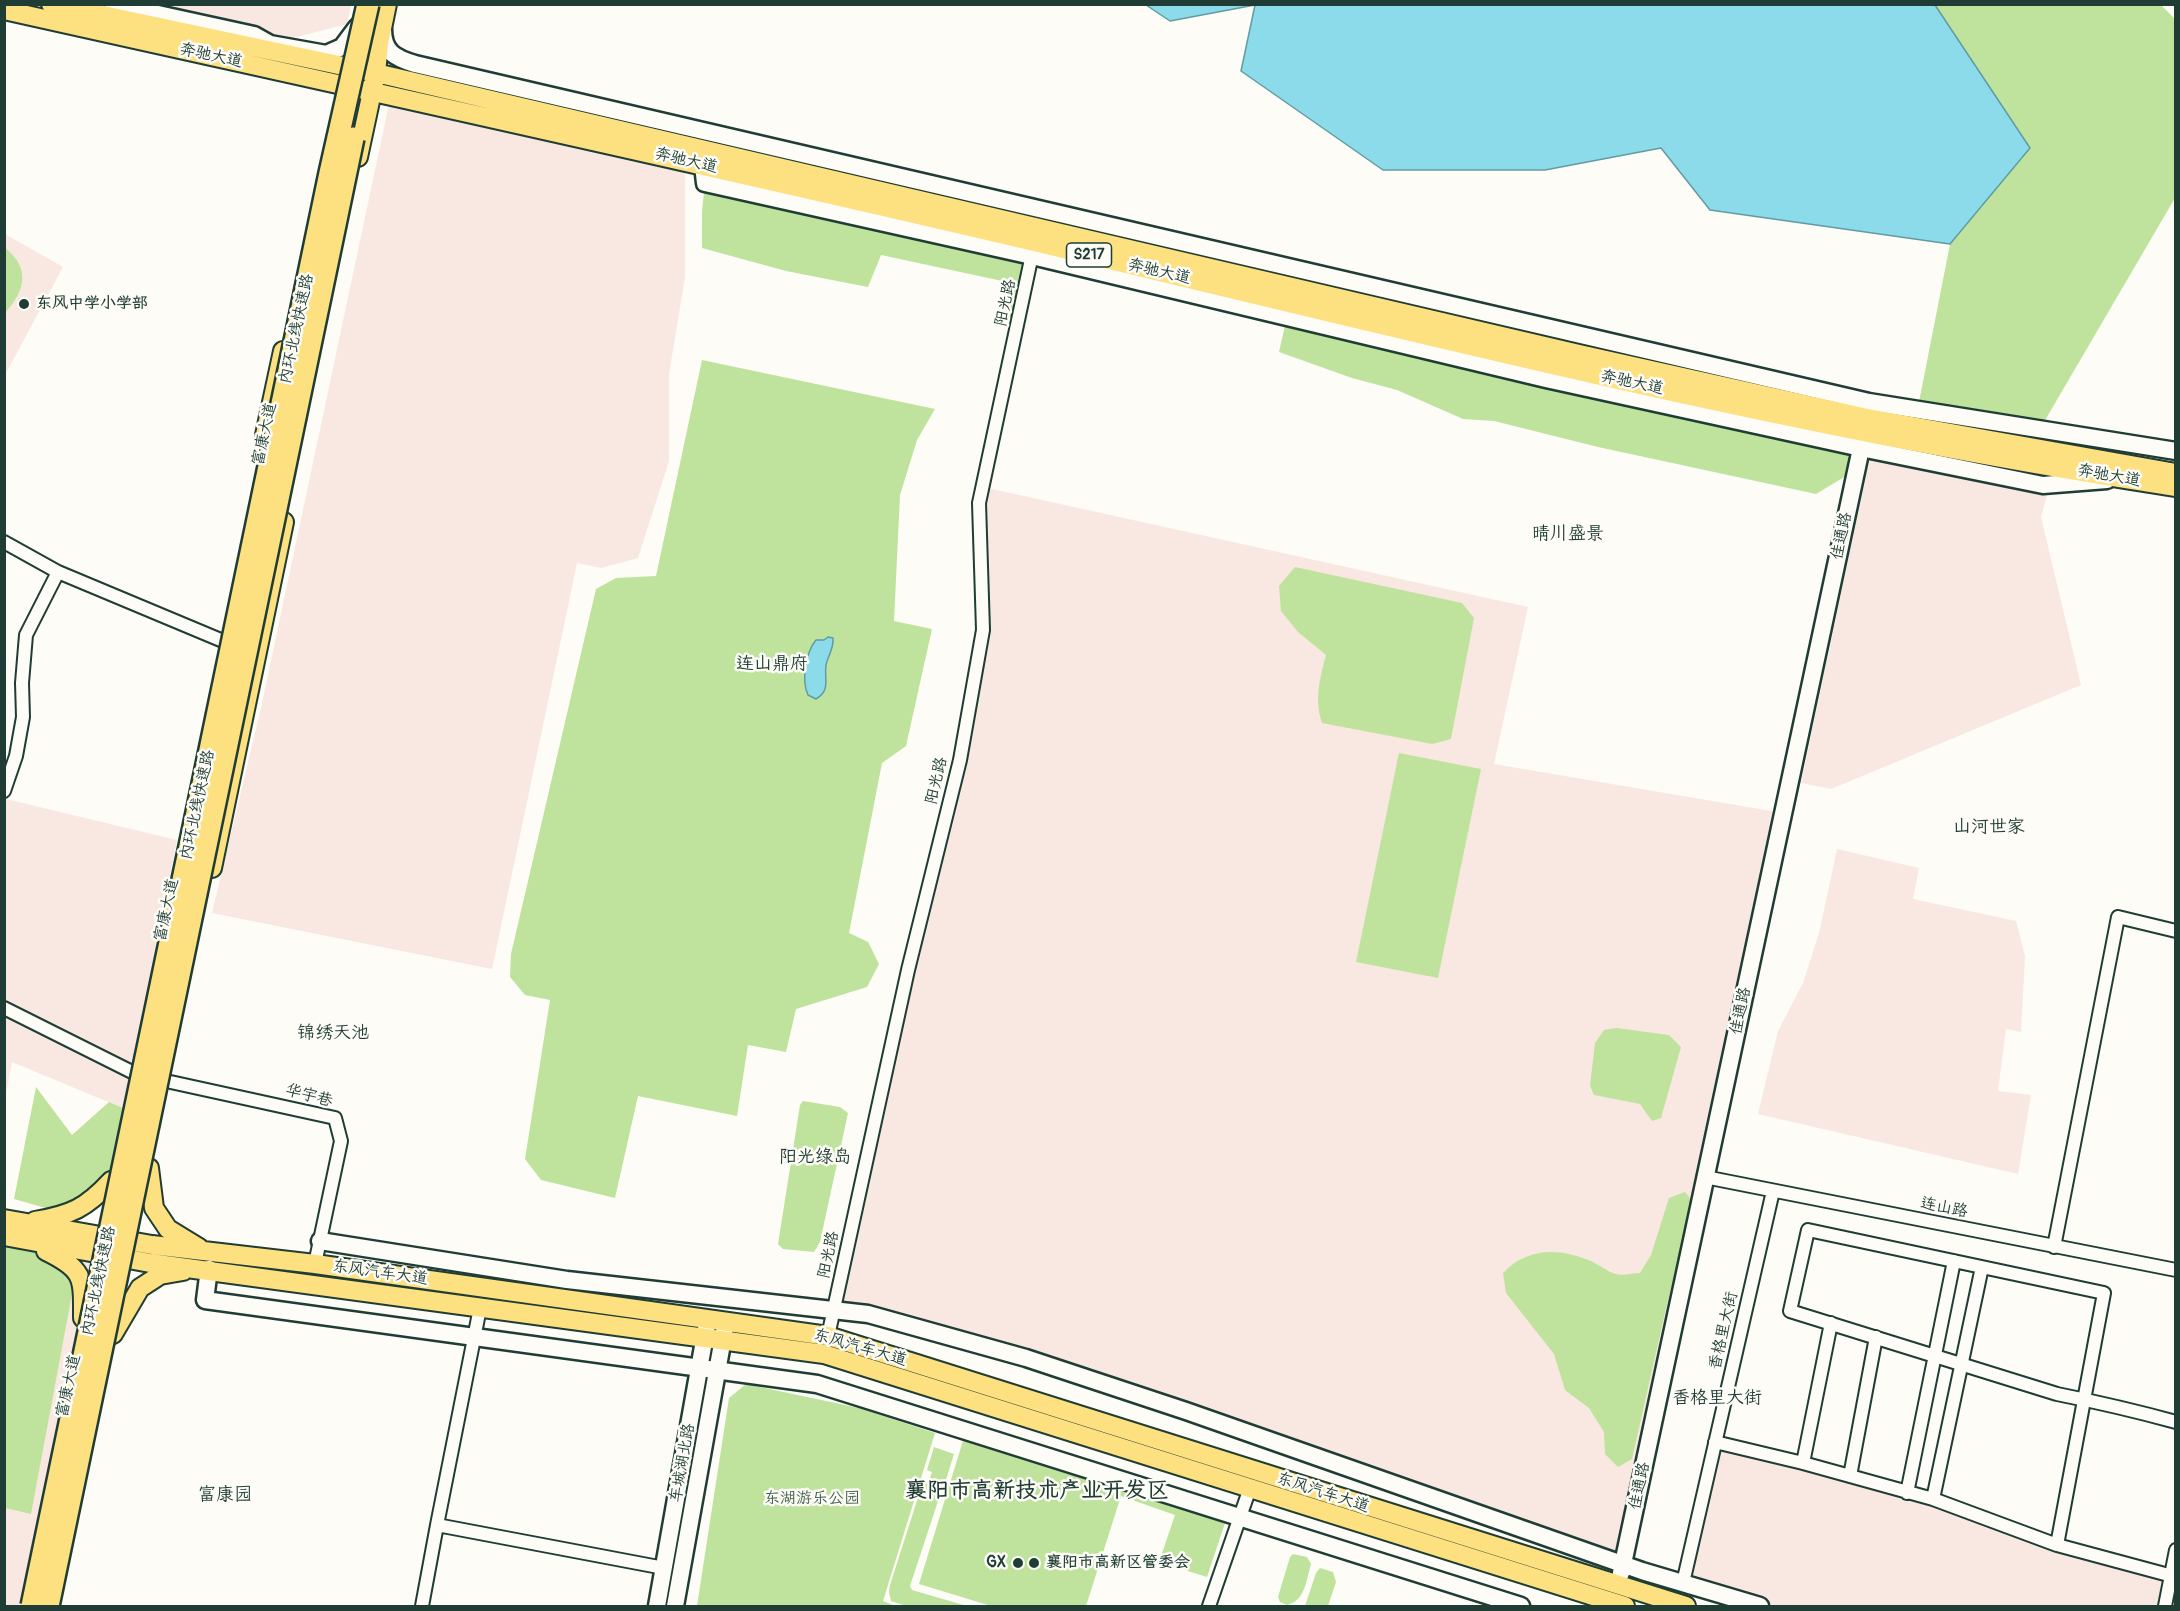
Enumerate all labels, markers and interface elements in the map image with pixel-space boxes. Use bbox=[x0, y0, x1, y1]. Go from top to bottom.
street label: 奔驰大道 bbox=[178, 40, 244, 72]
street label: 奔驰大道 bbox=[653, 144, 719, 178]
road number: S217 bbox=[1066, 243, 1112, 267]
street label: 奔驰大道 bbox=[1126, 255, 1192, 289]
street label: 内环北线快速路 bbox=[276, 272, 318, 386]
street label: 阳光路 bbox=[992, 278, 1020, 328]
place label: 东风中学小学部 bbox=[36, 294, 148, 314]
marker: 东风中学小学部 bbox=[17, 297, 31, 311]
street label: 奔驰大道 bbox=[1599, 367, 1665, 399]
street label: 富康大道 bbox=[249, 401, 281, 467]
street label: 奔驰大道 bbox=[2076, 461, 2142, 491]
street label: 佳通路 bbox=[1828, 511, 1856, 561]
district label: 晴川盛景 bbox=[1532, 523, 1604, 545]
district label: 连山鼎府 bbox=[736, 653, 808, 675]
street label: 内环北线快速路 bbox=[177, 748, 219, 862]
street label: 阳光路 bbox=[922, 755, 952, 807]
district label: 山河世家 bbox=[1953, 816, 2025, 838]
street label: 富康大道 bbox=[151, 877, 183, 943]
street label: 佳通路 bbox=[1727, 986, 1755, 1036]
district label: 锦绣天池 bbox=[297, 1022, 369, 1044]
street label: 华宇巷 bbox=[283, 1081, 335, 1111]
district label: 阳光绿岛 bbox=[779, 1146, 851, 1168]
street label: 连山路 bbox=[1919, 1194, 1969, 1222]
street label: 内环北线快速路 bbox=[78, 1224, 120, 1338]
street label: 阳光路 bbox=[815, 1230, 843, 1280]
street label: 东风汽车大道 bbox=[331, 1257, 429, 1289]
street label: 香格里大街 bbox=[1706, 1290, 1742, 1372]
street label: 东风汽车大道 bbox=[811, 1326, 909, 1370]
street label: 富康大道 bbox=[53, 1353, 85, 1419]
district label: 香格里大街 bbox=[1672, 1387, 1762, 1409]
street label: 车城湖北路 bbox=[667, 1422, 699, 1504]
street label: 佳通路 bbox=[1626, 1461, 1654, 1511]
street label: 东风汽车大道 bbox=[1274, 1469, 1372, 1517]
district label: 襄阳市高新技术产业开发区 bbox=[905, 1478, 1169, 1504]
district label: 富康园 bbox=[198, 1484, 252, 1506]
park label: 东湖游乐公园 bbox=[764, 1489, 860, 1509]
place label: GX bbox=[986, 1553, 1006, 1573]
place label: 襄阳市高新区管委会 bbox=[1046, 1553, 1190, 1573]
marker: GX bbox=[1011, 1556, 1025, 1570]
marker: 襄阳市高新区管委会 bbox=[1027, 1556, 1041, 1570]

